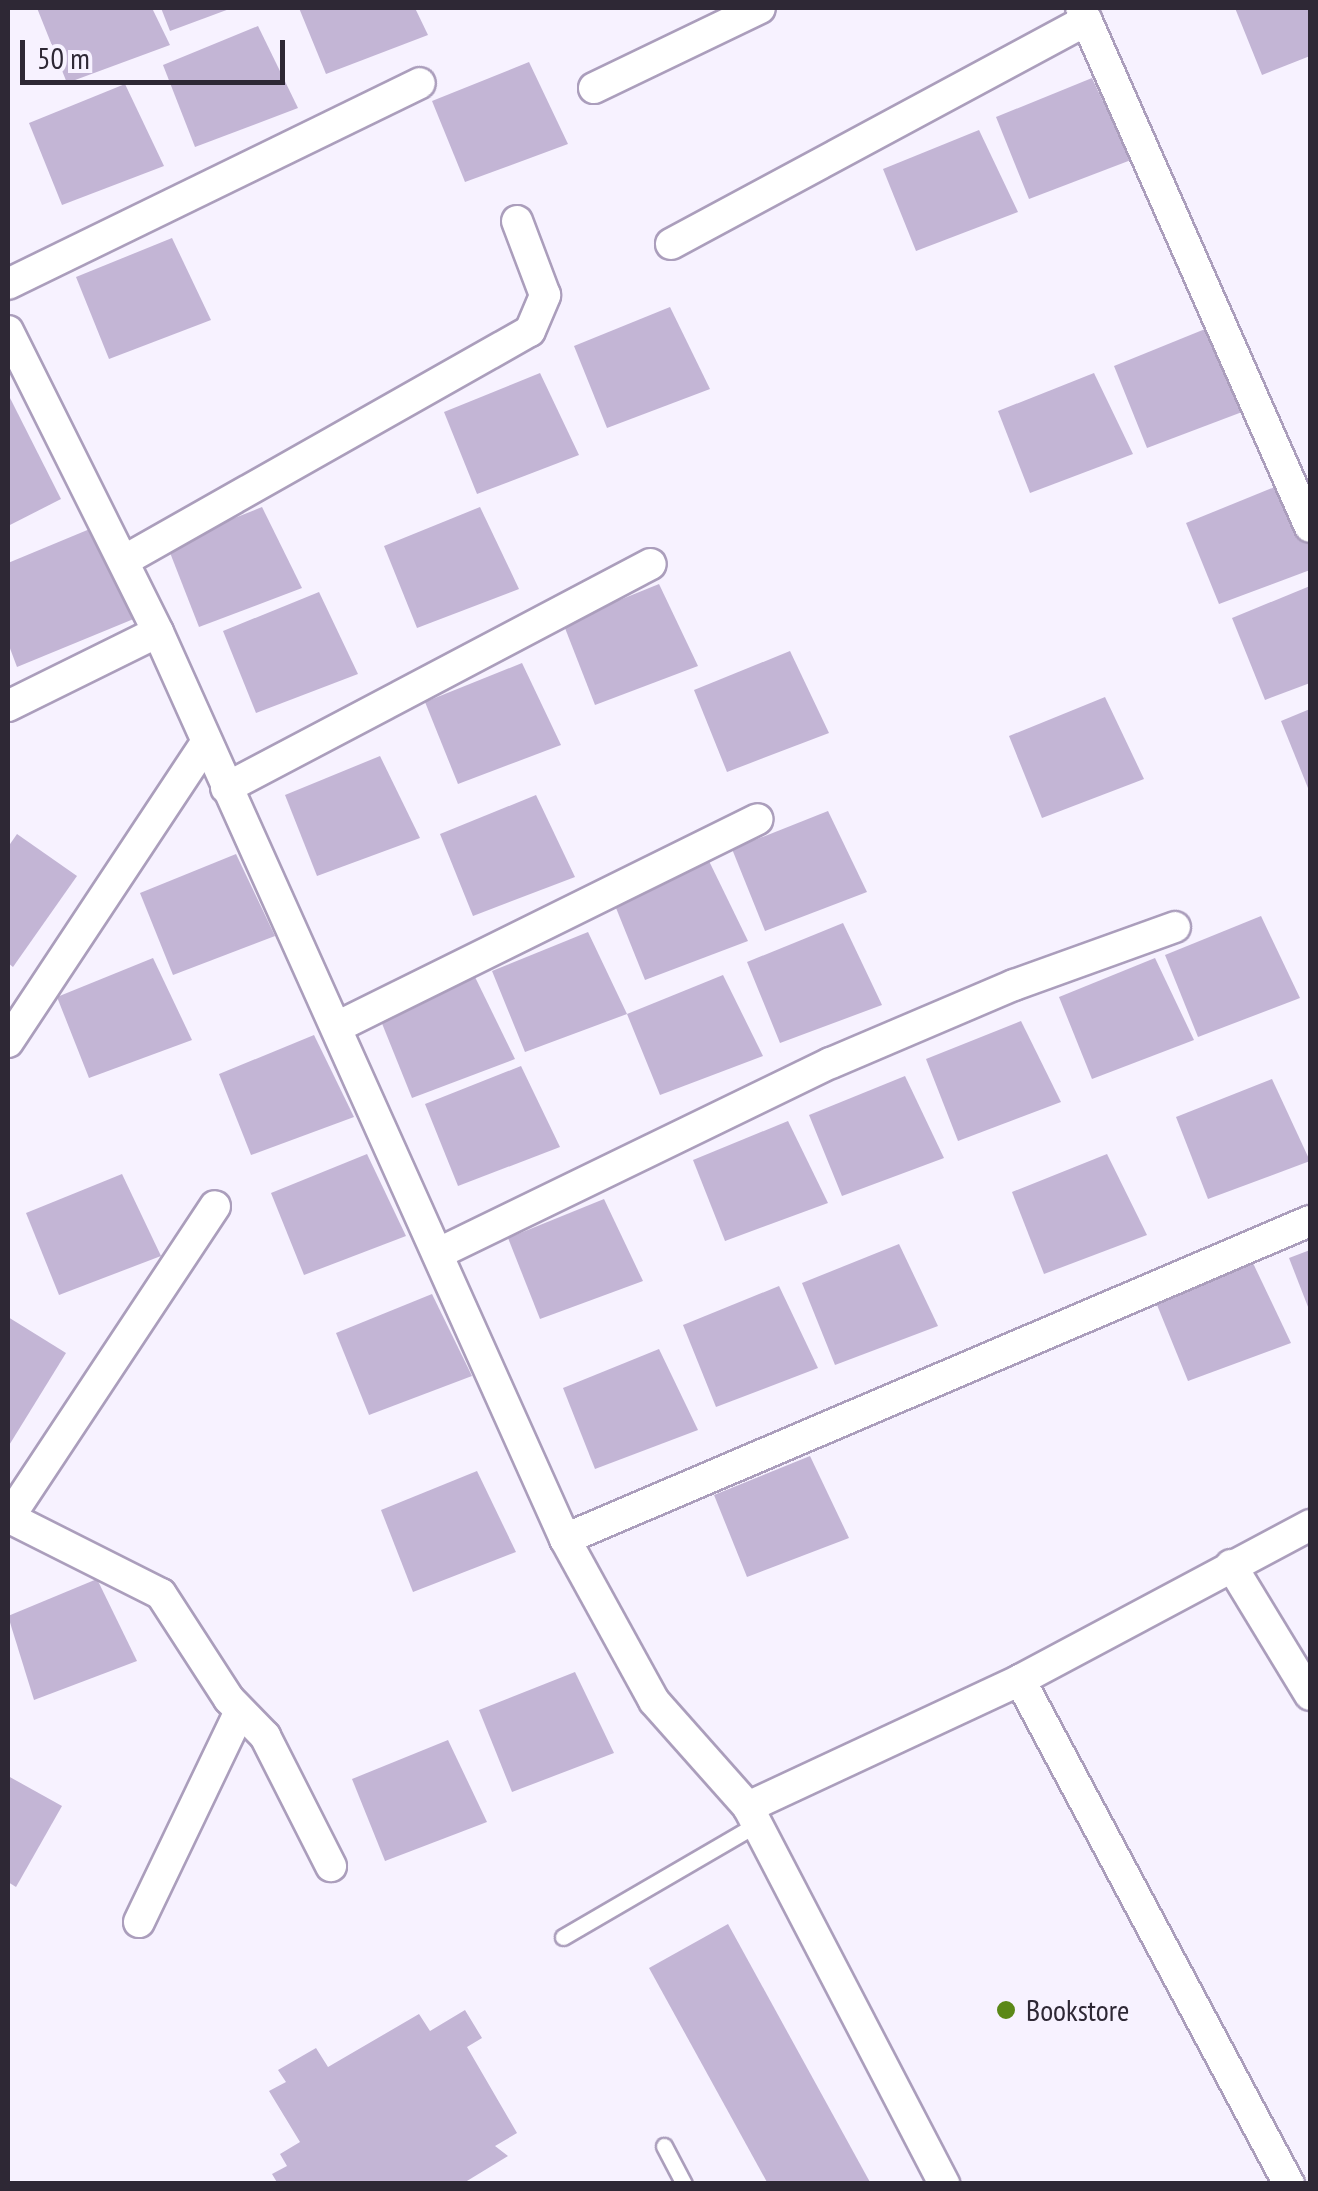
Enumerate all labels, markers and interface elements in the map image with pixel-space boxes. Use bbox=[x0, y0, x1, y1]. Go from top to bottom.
scale bar bbox=[25, 20, 290, 82]
text: 50 m bbox=[37, 38, 90, 77]
place label: Bookstore bbox=[1026, 1992, 1129, 2028]
marker: Bookstore bbox=[995, 1999, 1017, 2021]

